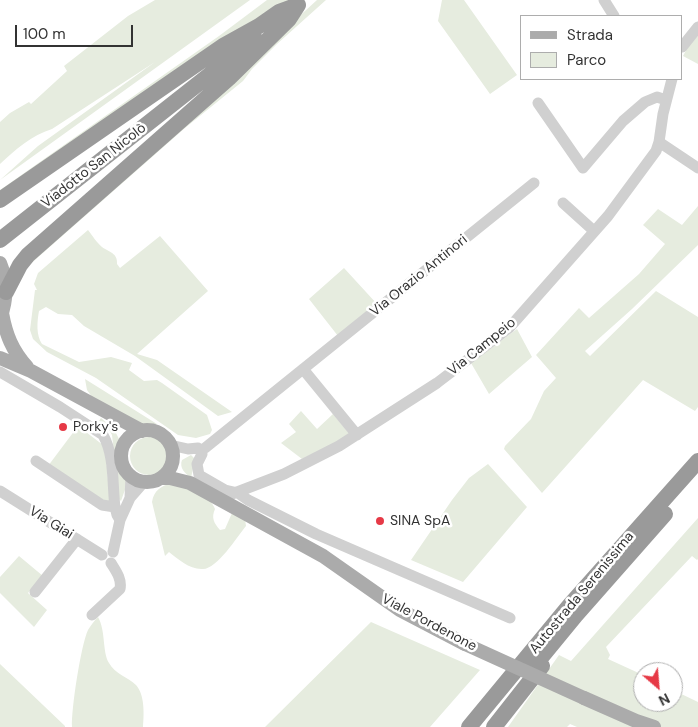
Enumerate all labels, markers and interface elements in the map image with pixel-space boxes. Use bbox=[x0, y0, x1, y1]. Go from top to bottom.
scale bar bbox=[18, 15, 135, 47]
legend bbox=[520, 15, 683, 80]
text: 100 m bbox=[23, 24, 66, 44]
text: Strada bbox=[567, 25, 613, 45]
text: Parco bbox=[567, 50, 606, 70]
street label: Viadotto San Nicolò bbox=[38, 120, 150, 212]
street label: Via Orazio Antinori bbox=[367, 232, 471, 320]
street label: Via Campeio bbox=[445, 314, 519, 380]
place label: Porky's bbox=[73, 419, 118, 435]
marker: Porky's bbox=[57, 421, 69, 433]
street label: Via Giai bbox=[26, 503, 76, 543]
place label: SINA SpA bbox=[390, 513, 450, 529]
marker: SINA SpA bbox=[374, 515, 386, 527]
street label: Autostrada Serenissima bbox=[526, 529, 638, 657]
street label: Viale Pordenone bbox=[379, 591, 479, 655]
north arrow bbox=[633, 662, 683, 712]
text: N bbox=[656, 689, 673, 710]

